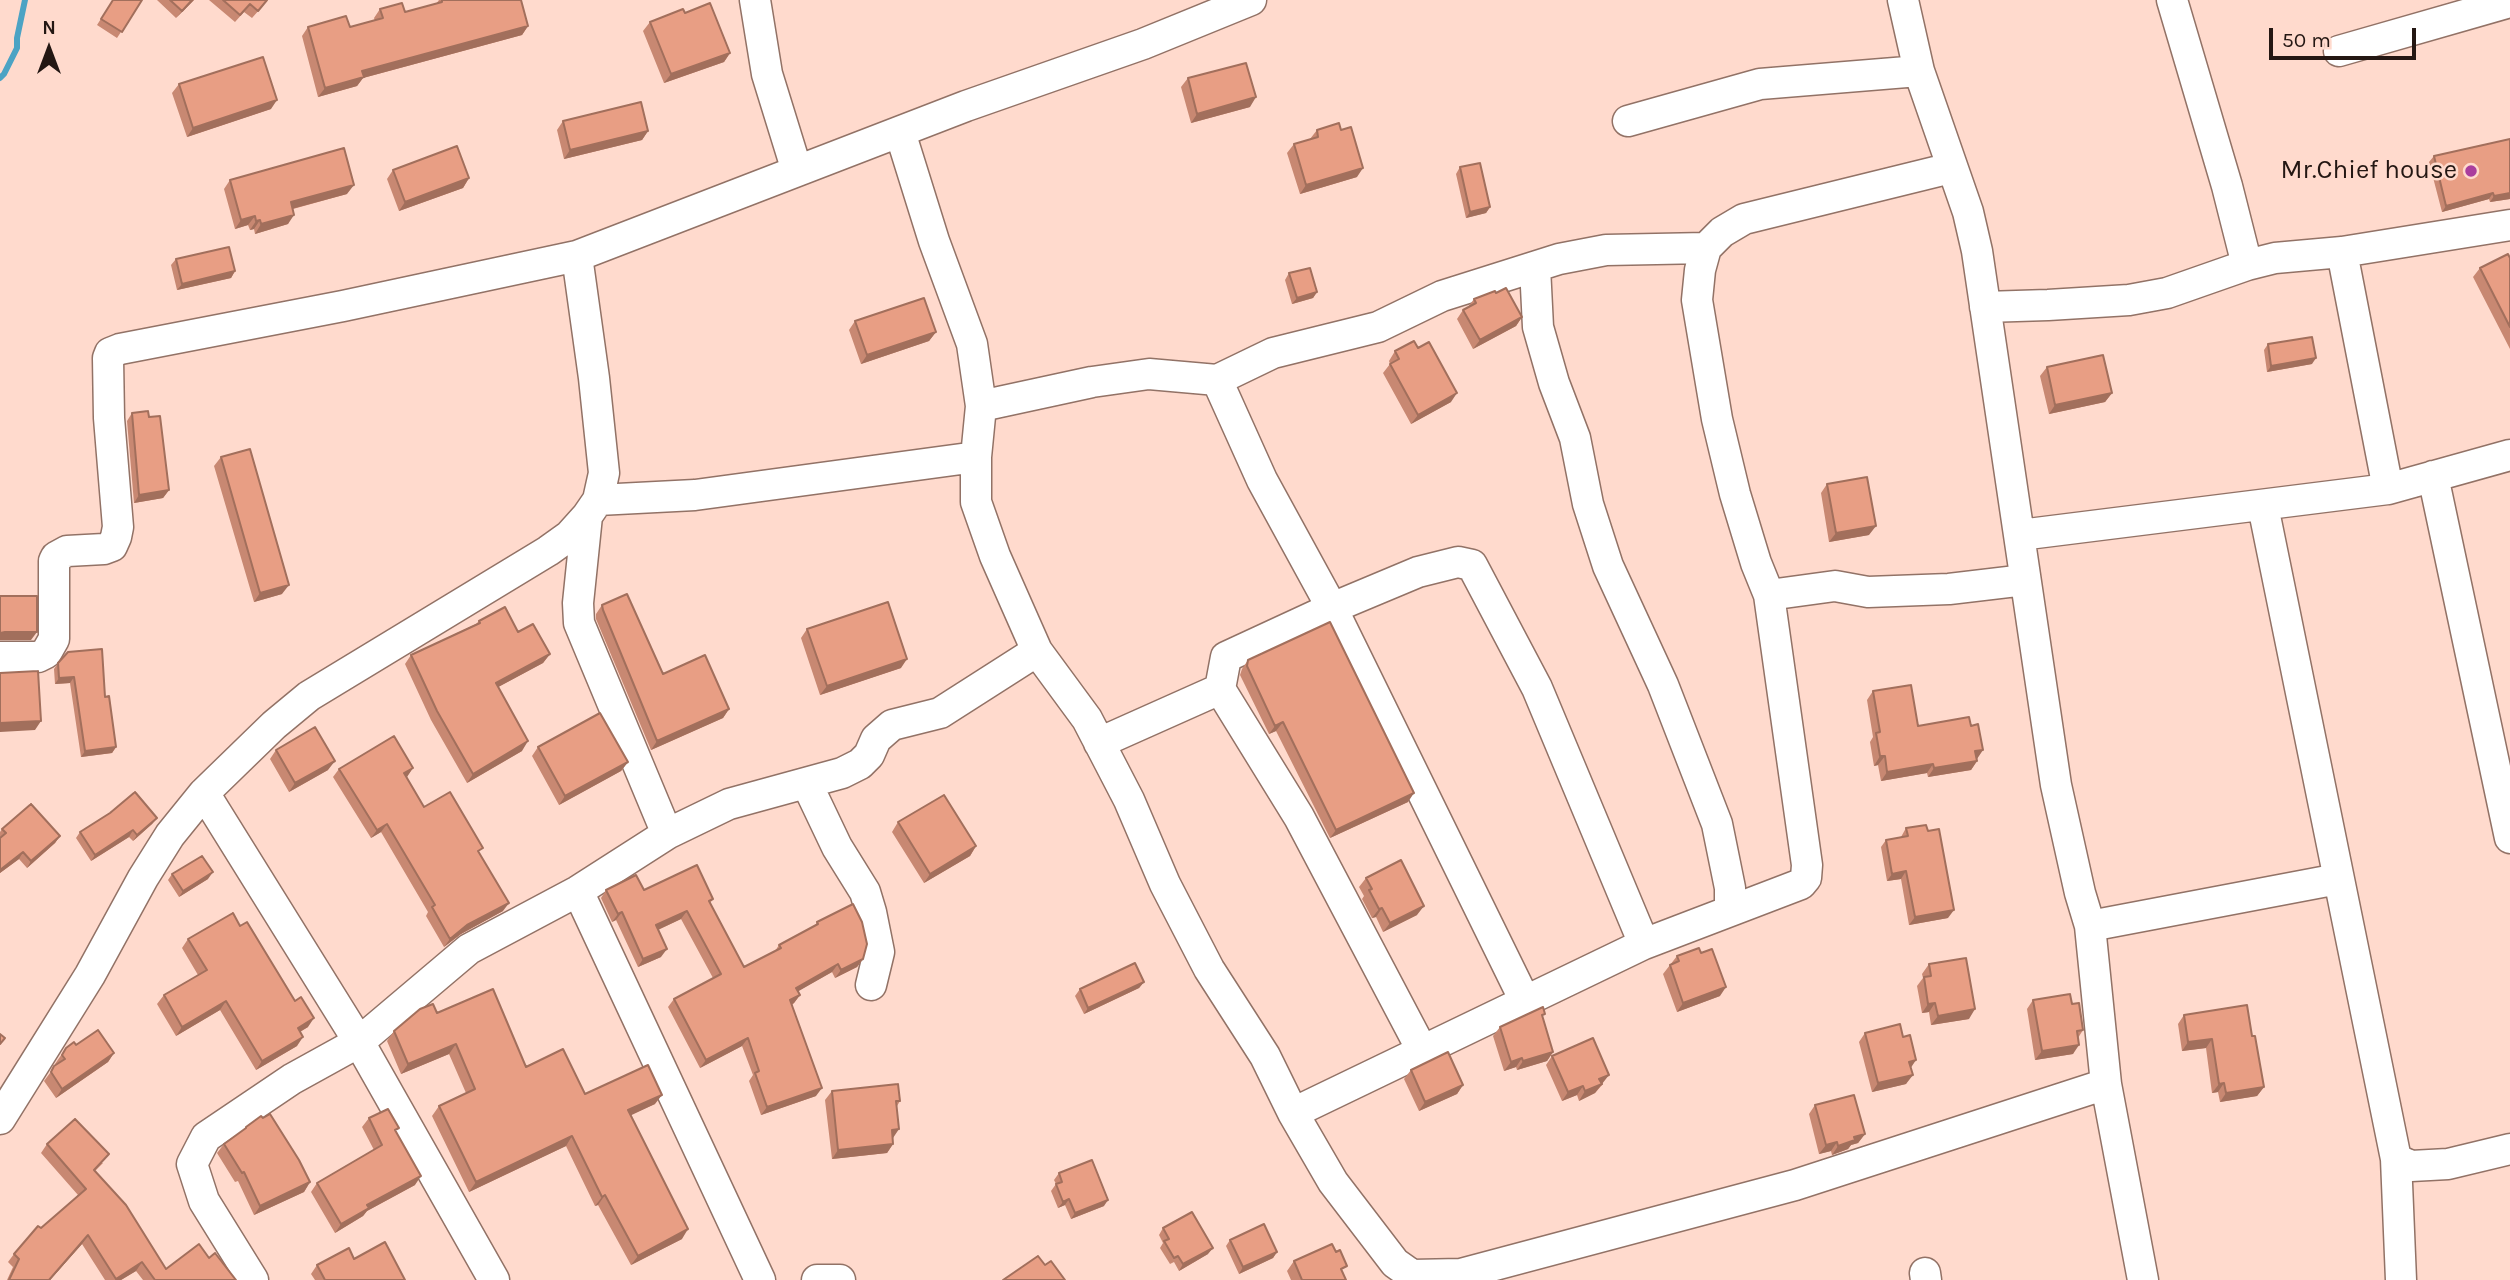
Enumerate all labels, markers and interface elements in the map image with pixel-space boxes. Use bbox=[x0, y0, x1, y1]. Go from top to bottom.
north arrow bbox=[14, 14, 84, 84]
scale bar bbox=[2272, 14, 2419, 58]
text: N bbox=[42, 17, 56, 39]
text: 50 m bbox=[2282, 28, 2331, 52]
place label: Mr.Chief house bbox=[2280, 155, 2457, 187]
marker: Mr.Chief house bbox=[2463, 163, 2479, 179]

